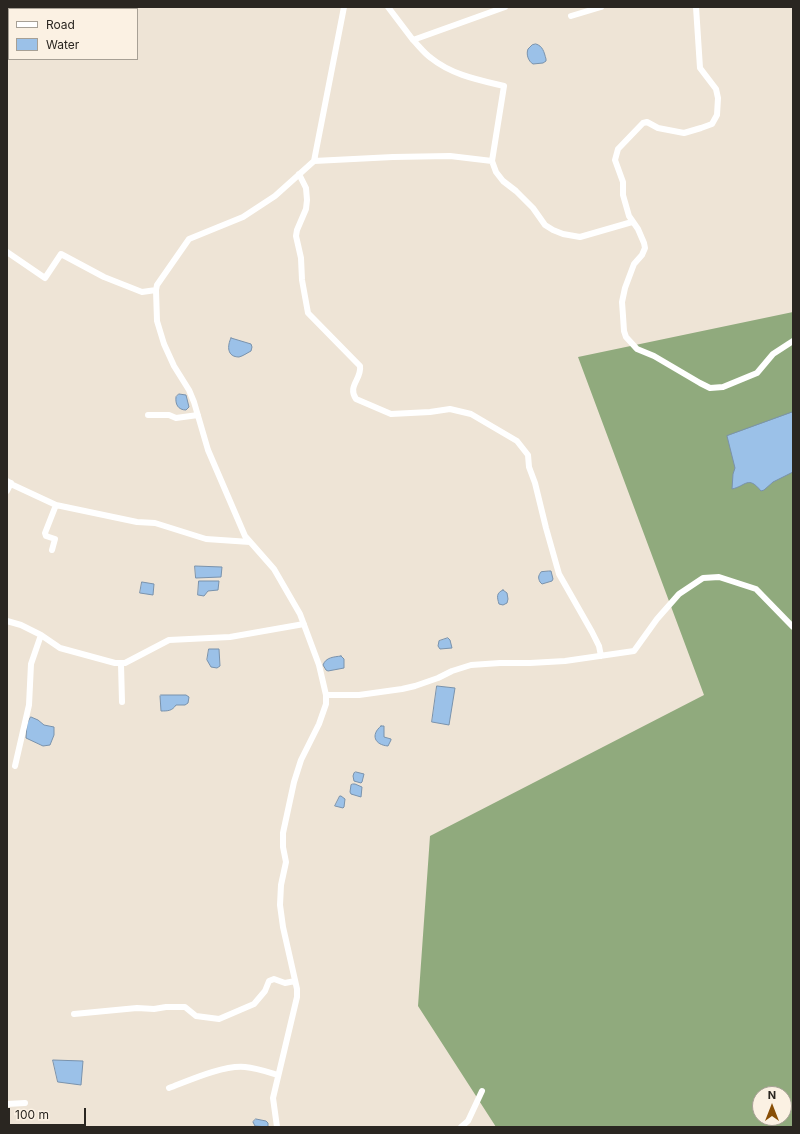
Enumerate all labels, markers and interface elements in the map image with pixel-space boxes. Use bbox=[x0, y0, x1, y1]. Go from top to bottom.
legend bbox=[8, 8, 138, 60]
text: Road bbox=[46, 17, 75, 32]
text: Water bbox=[46, 37, 79, 52]
north arrow bbox=[752, 1086, 792, 1126]
text: N bbox=[768, 1088, 776, 1102]
scale bar bbox=[10, 1100, 88, 1126]
text: 100 m bbox=[15, 1107, 49, 1122]

